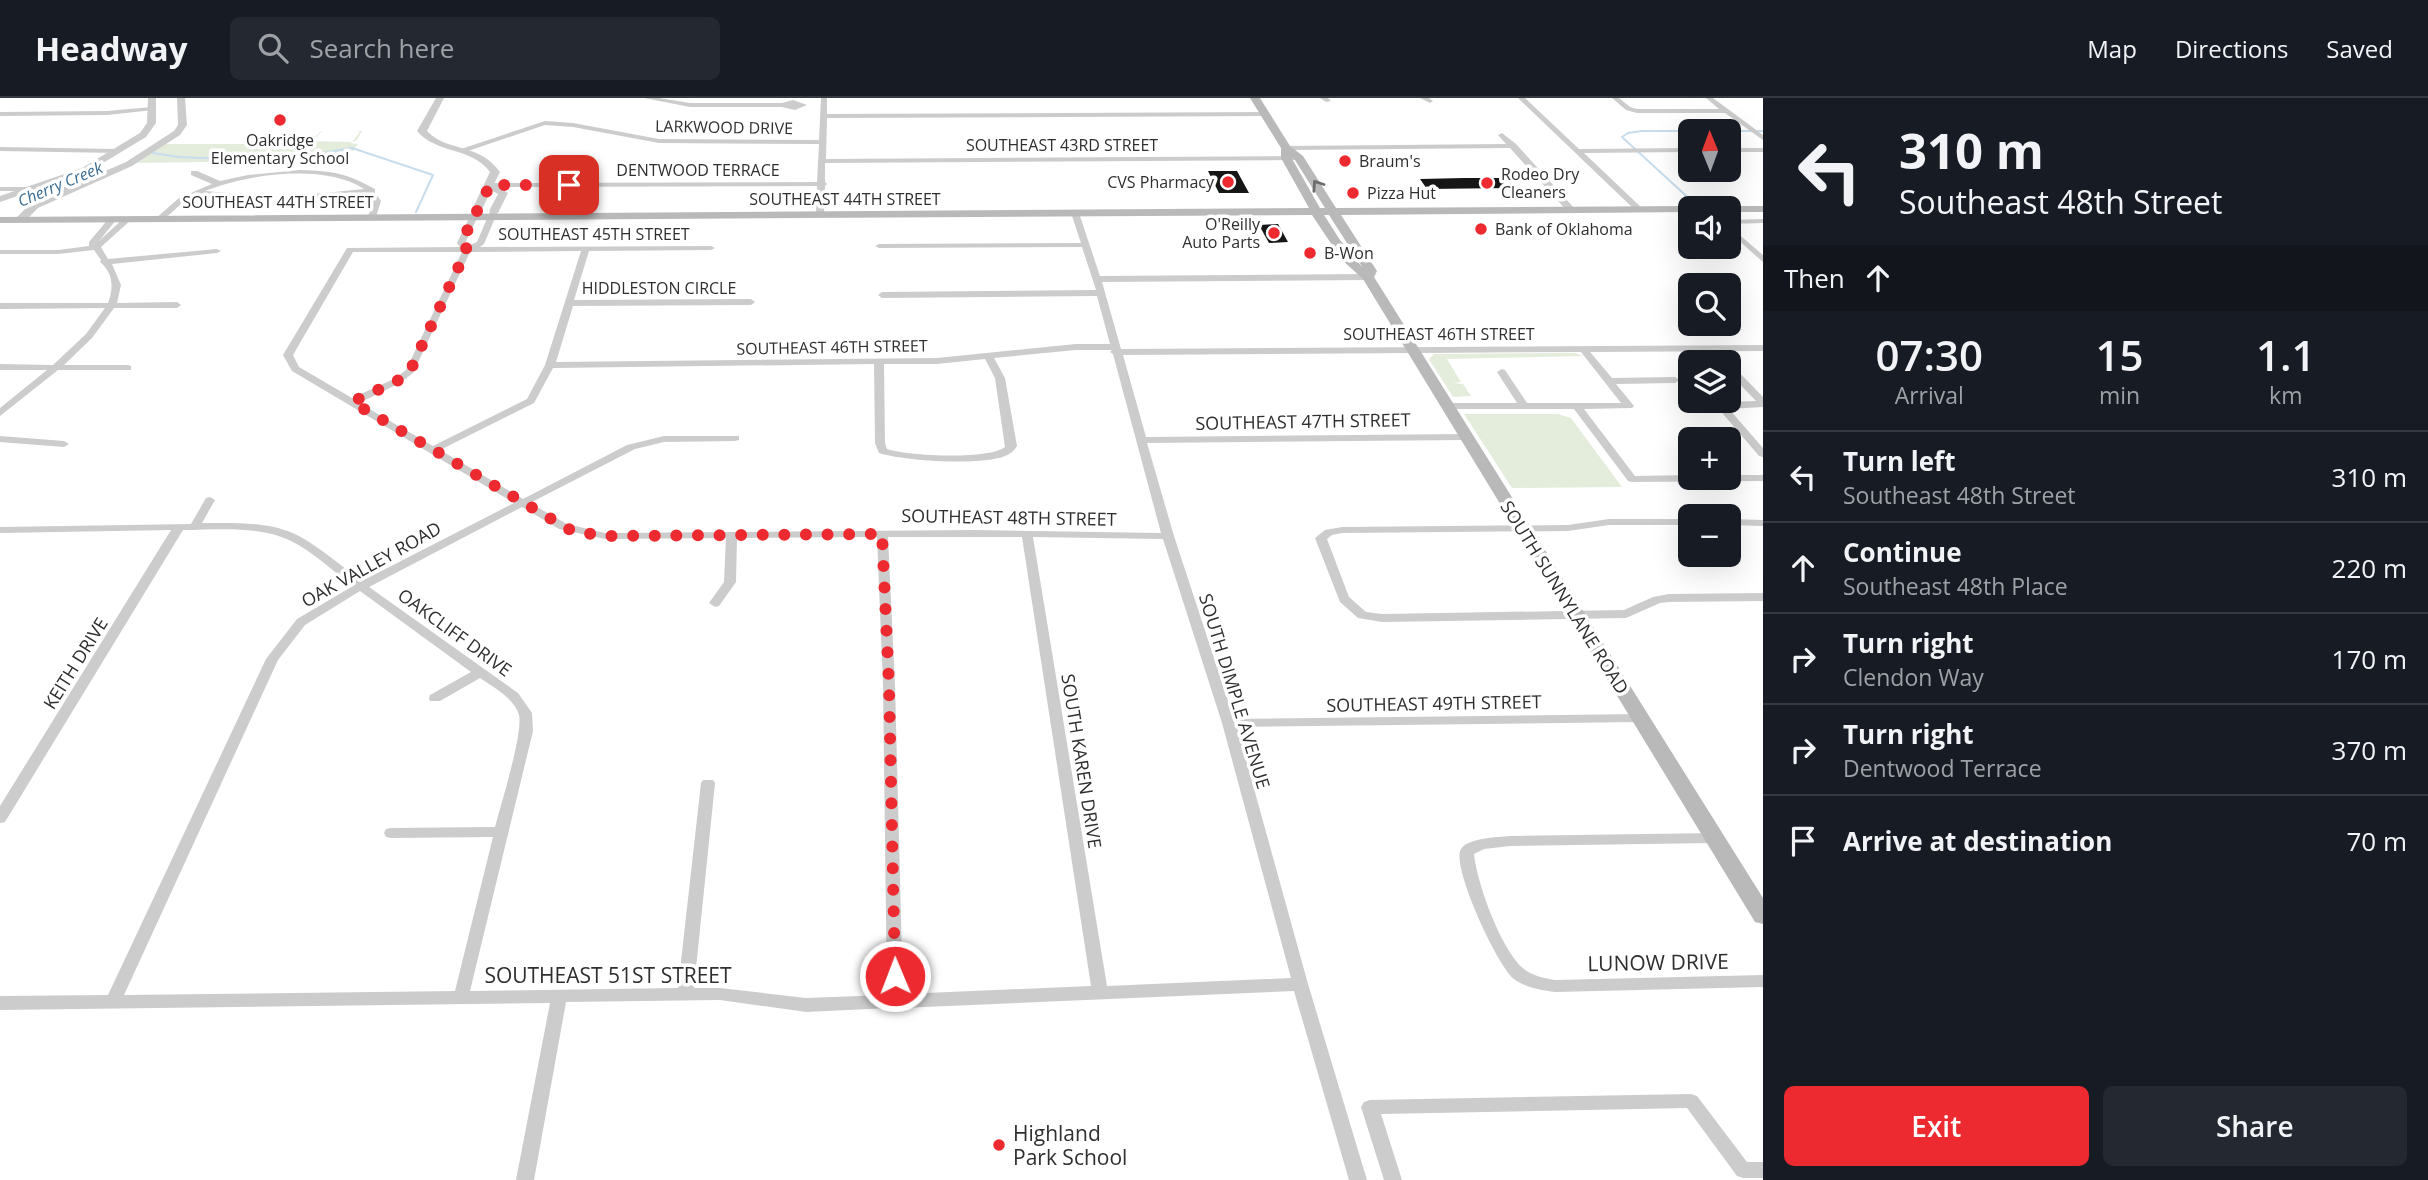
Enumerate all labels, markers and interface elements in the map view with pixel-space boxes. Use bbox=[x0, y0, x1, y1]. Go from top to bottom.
search box bbox=[230, 17, 720, 80]
text: Headway bbox=[35, 26, 188, 71]
icon: search bbox=[254, 29, 292, 67]
text: Search here bbox=[310, 30, 454, 66]
text: Map bbox=[2087, 32, 2137, 65]
text: Directions bbox=[2175, 32, 2288, 65]
text: Saved bbox=[2326, 32, 2393, 65]
marker: Oakridge Elementary School bbox=[272, 112, 288, 128]
street label: LARKWOOD DRIVE bbox=[655, 115, 793, 139]
text: 310 m bbox=[1899, 117, 2044, 183]
north arrow bbox=[1678, 119, 1741, 182]
map controls bbox=[1678, 119, 1741, 567]
icon: left bbox=[1784, 126, 1875, 217]
place label: Oakridge Elementary School bbox=[211, 129, 349, 169]
street label: SOUTHEAST 43RD STREET bbox=[966, 134, 1158, 156]
place label: Braum's bbox=[1359, 150, 1421, 172]
marker: Braum's bbox=[1337, 153, 1353, 169]
pin bbox=[539, 155, 599, 215]
water label: Cherry Creek bbox=[14, 156, 107, 212]
street label: DENTWOOD TERRACE bbox=[616, 159, 780, 181]
place label: Rodeo Dry Cleaners bbox=[1501, 163, 1580, 203]
icon: arrive bbox=[550, 166, 588, 204]
place label: CVS Pharmacy bbox=[1107, 171, 1215, 193]
marker: CVS Pharmacy bbox=[1220, 174, 1236, 190]
marker: Rodeo Dry Cleaners bbox=[1479, 175, 1495, 191]
one-way arrow bbox=[1313, 180, 1325, 193]
text: Southeast 48th Street bbox=[1899, 180, 2222, 223]
place label: Pizza Hut bbox=[1367, 182, 1436, 204]
marker: Pizza Hut bbox=[1345, 185, 1361, 201]
street label: SOUTHEAST 44TH STREET bbox=[749, 188, 941, 210]
street label: SOUTHEAST 44TH STREET bbox=[182, 191, 374, 213]
button: sound bbox=[1678, 196, 1741, 259]
place label: O'Reilly Auto Parts bbox=[1182, 213, 1261, 253]
place label: Bank of Oklahoma bbox=[1495, 218, 1633, 240]
marker: Bank of Oklahoma bbox=[1473, 221, 1489, 237]
street label: SOUTHEAST 45TH STREET bbox=[498, 223, 690, 245]
marker: O'Reilly Auto Parts bbox=[1266, 225, 1282, 241]
place label: B-Won bbox=[1324, 242, 1374, 264]
marker: B-Won bbox=[1302, 245, 1318, 261]
icon: ahead bbox=[1859, 259, 1897, 297]
text: Then bbox=[1784, 260, 1845, 296]
button: search bbox=[1678, 273, 1741, 336]
street label: HIDDLESTON CIRCLE bbox=[582, 277, 736, 299]
street label: SOUTHEAST 46TH STREET bbox=[1343, 323, 1535, 345]
text: 07:30 bbox=[1875, 326, 1983, 383]
text: 15 bbox=[2095, 326, 2144, 383]
text: 1.1 bbox=[2256, 326, 2316, 383]
street label: SOUTHEAST 46TH STREET bbox=[736, 334, 928, 360]
button: layers bbox=[1678, 350, 1741, 413]
text: Arrival bbox=[1895, 379, 1964, 411]
text: min bbox=[2099, 379, 2140, 411]
text: km bbox=[2269, 379, 2302, 411]
street label: SOUTHEAST 47TH STREET bbox=[1195, 407, 1411, 435]
button: + bbox=[1678, 427, 1741, 490]
text: Turn left bbox=[1843, 443, 1955, 479]
icon: left bbox=[1784, 458, 1822, 496]
text: 310 m bbox=[2332, 459, 2407, 495]
text: Southeast 48th Street bbox=[1843, 479, 2076, 511]
street label: SOUTH SUNNYLANE ROAD bbox=[1496, 496, 1634, 698]
street label: SOUTHEAST 48TH STREET bbox=[901, 503, 1117, 531]
button: − bbox=[1678, 504, 1741, 567]
street label: OAK VALLEY ROAD bbox=[297, 516, 445, 612]
text: Continue bbox=[1843, 534, 1962, 570]
icon: ahead bbox=[1784, 549, 1822, 587]
text: 220 m bbox=[2332, 550, 2407, 586]
text: Southeast 48th Place bbox=[1843, 570, 2068, 602]
street label: OAKCLIFF DRIVE bbox=[393, 583, 517, 681]
street label: SOUTH DIMPLE AVENUE bbox=[1194, 591, 1276, 791]
street label: KEITH DRIVE bbox=[37, 613, 113, 713]
text: Turn right bbox=[1843, 625, 1974, 661]
icon: right bbox=[1784, 640, 1822, 678]
text: 170 m bbox=[2332, 641, 2407, 677]
text: Clendon Way bbox=[1843, 661, 1984, 693]
street label: SOUTH KAREN DRIVE bbox=[1056, 672, 1108, 850]
street label: SOUTHEAST 49TH STREET bbox=[1326, 689, 1542, 717]
text: Turn right bbox=[1843, 716, 1974, 752]
icon: right bbox=[1784, 731, 1822, 769]
text: 370 m bbox=[2332, 732, 2407, 768]
text: Dentwood Terrace bbox=[1843, 752, 2042, 784]
icon: arrive bbox=[1784, 822, 1822, 860]
text: Arrive at destination bbox=[1843, 823, 2112, 859]
text: 70 m bbox=[2346, 823, 2407, 859]
position arrow bbox=[858, 939, 932, 1013]
street label: LUNOW DRIVE bbox=[1587, 947, 1729, 977]
street label: SOUTHEAST 51ST STREET bbox=[484, 961, 732, 989]
button: Exit bbox=[1784, 1086, 2089, 1166]
button: Share bbox=[2103, 1086, 2407, 1166]
place label: Highland Park School bbox=[1013, 1119, 1127, 1171]
marker: Highland Park School bbox=[991, 1137, 1007, 1153]

